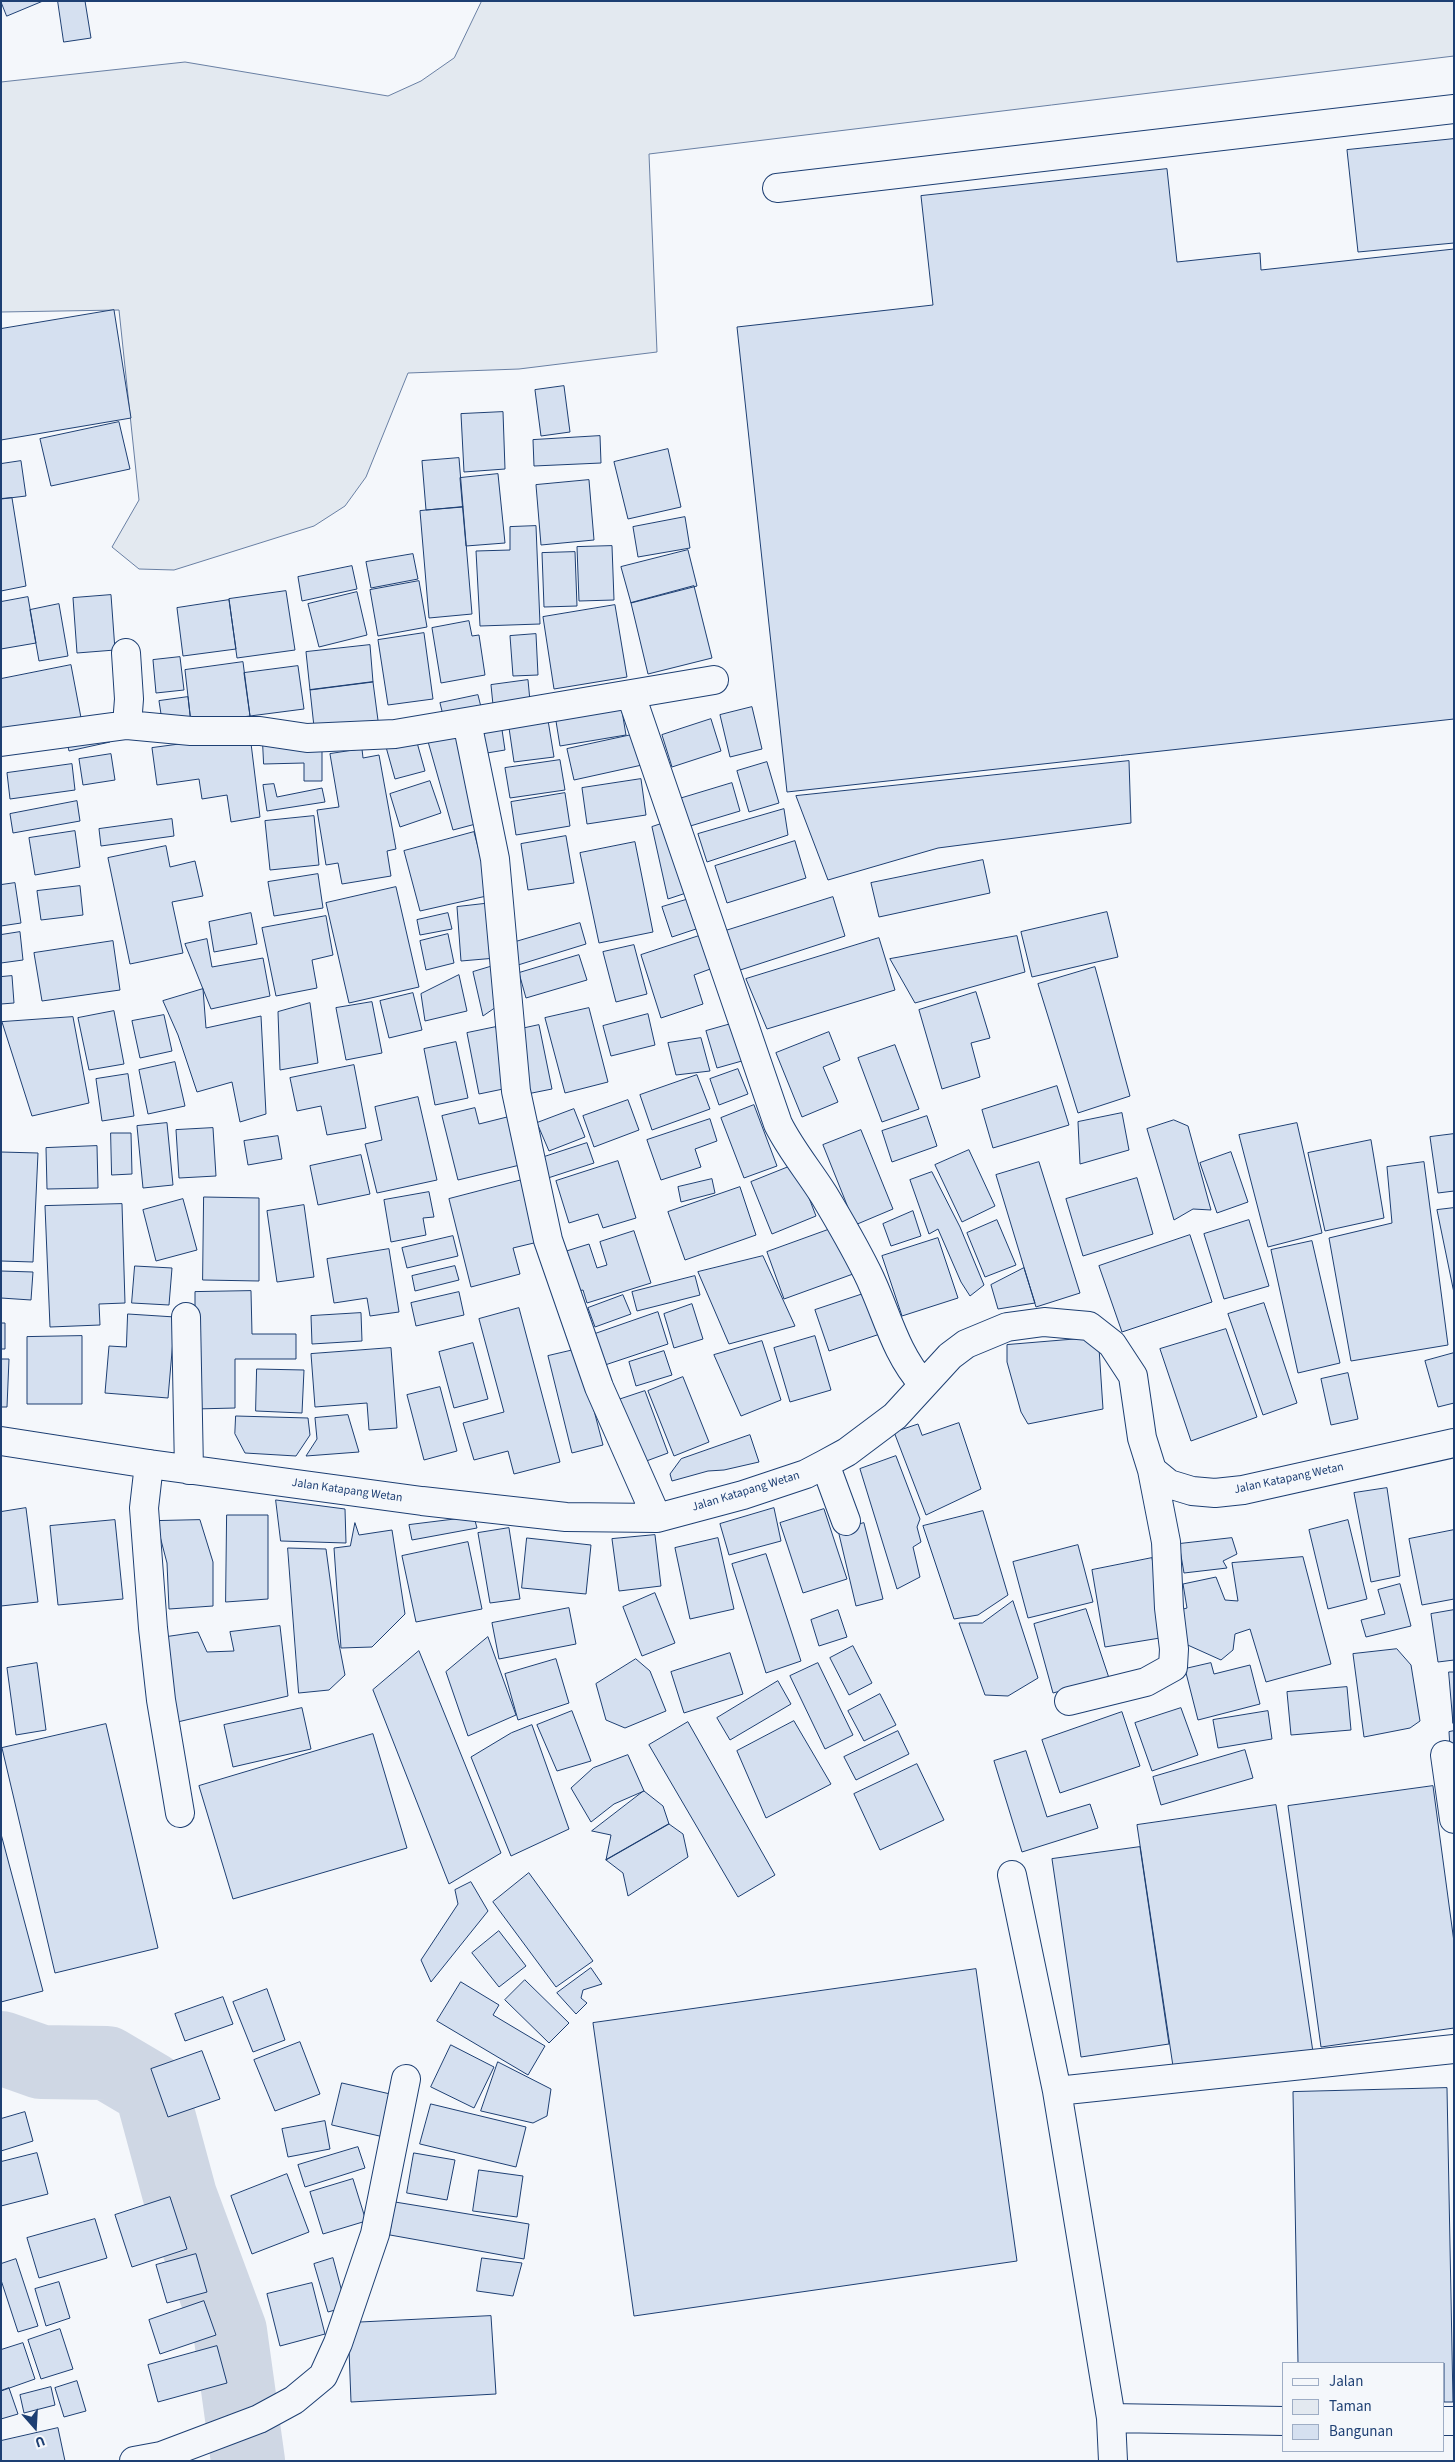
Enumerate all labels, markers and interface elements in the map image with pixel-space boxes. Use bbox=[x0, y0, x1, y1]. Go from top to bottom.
street label: Jalan Katapang Wetan bbox=[1233, 1460, 1345, 1498]
street label: Jalan Katapang Wetan bbox=[690, 1469, 802, 1515]
street label: Jalan Katapang Wetan bbox=[291, 1476, 403, 1506]
legend bbox=[1282, 2362, 1445, 2452]
text: Jalan bbox=[1329, 2371, 1363, 2392]
text: Taman bbox=[1329, 2396, 1372, 2417]
north arrow bbox=[10, 2402, 60, 2452]
text: Bangunan bbox=[1329, 2421, 1393, 2442]
text: U bbox=[32, 2430, 48, 2452]

